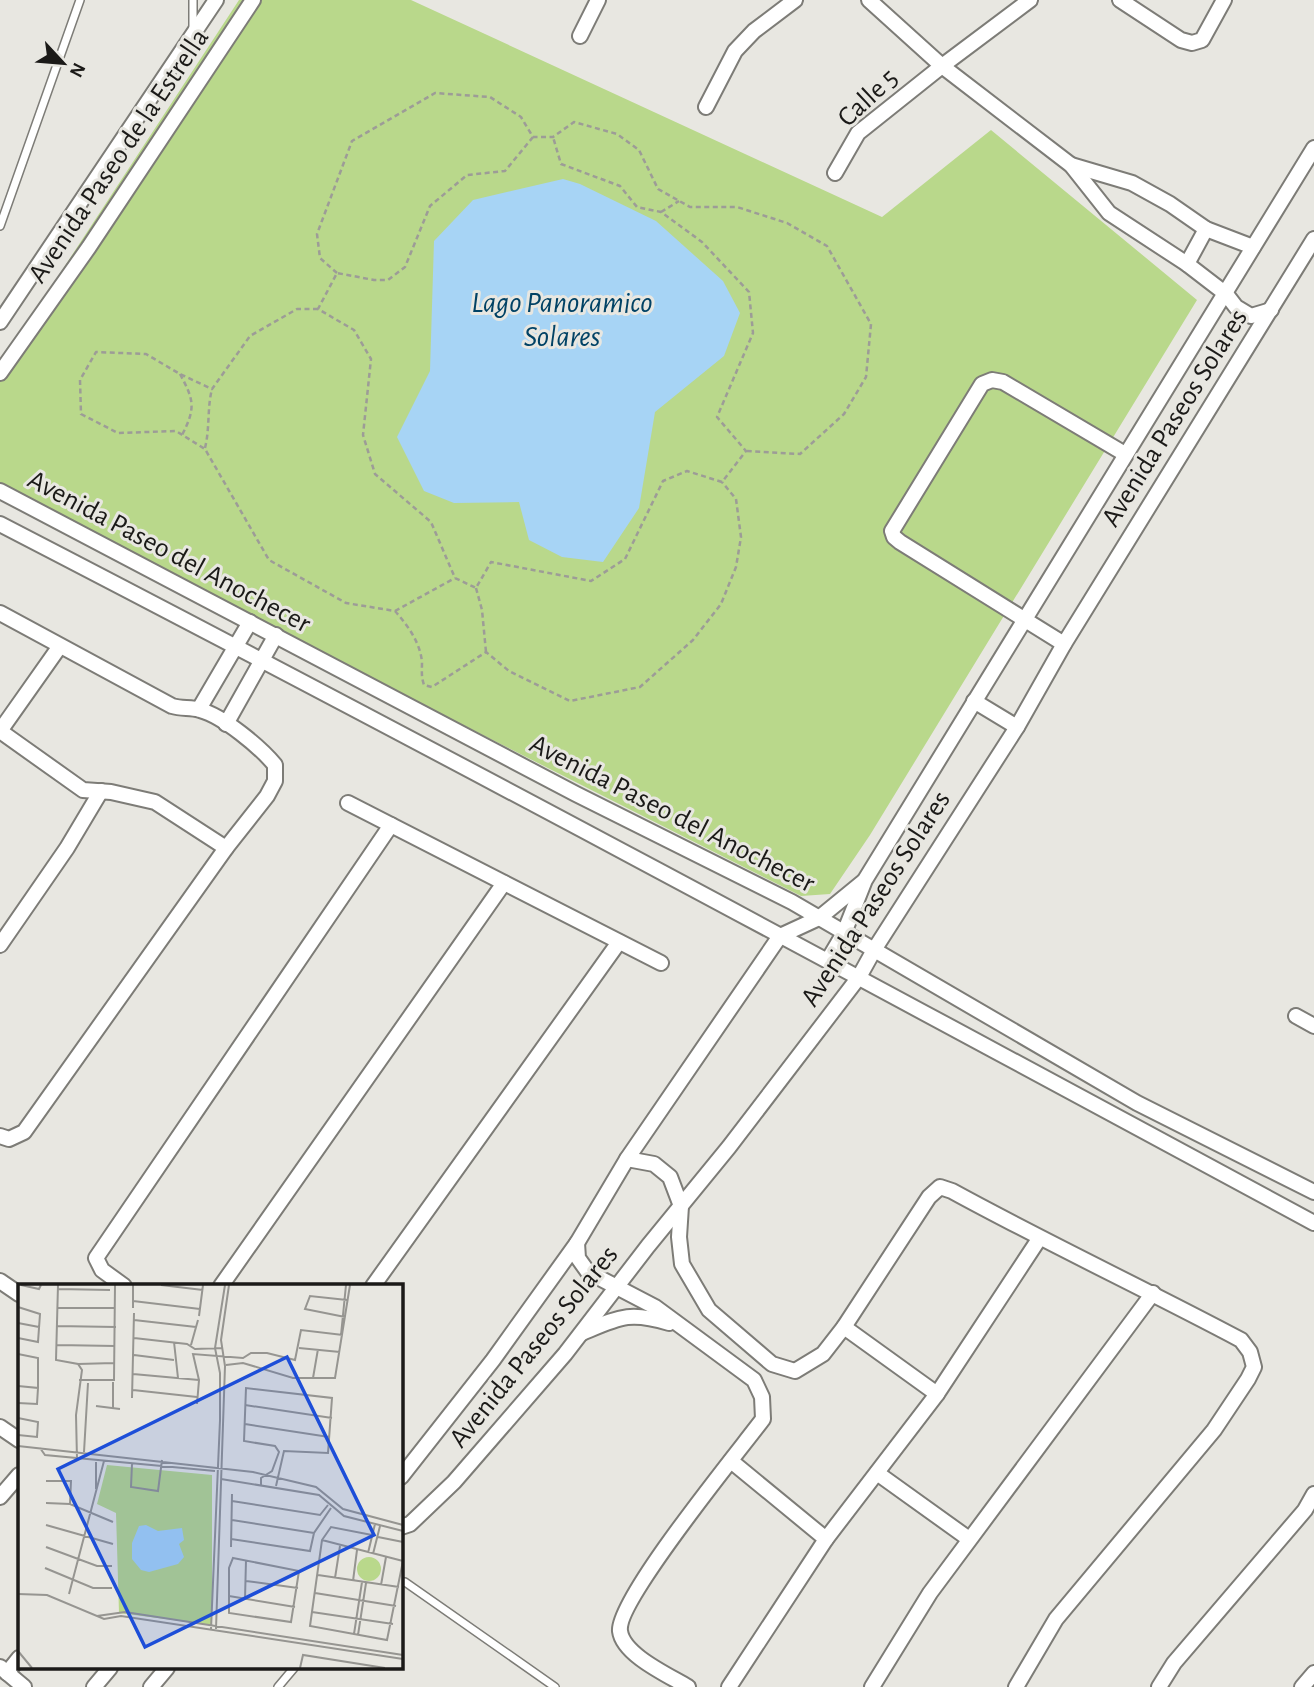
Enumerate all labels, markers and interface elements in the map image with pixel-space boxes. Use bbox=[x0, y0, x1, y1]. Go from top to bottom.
street label: Avenida Paseo de la Estrella bbox=[24, 24, 214, 288]
north arrow bbox=[28, 28, 98, 98]
text: N bbox=[65, 60, 88, 80]
street label: Calle 5 bbox=[833, 64, 903, 132]
water label: Lago Panoramico Solares bbox=[471, 288, 653, 352]
street label: Avenida Paseos Solares bbox=[1097, 304, 1253, 532]
street label: Avenida Paseo del Anochecer bbox=[23, 466, 315, 638]
street label: Avenida Paseo del Anochecer bbox=[525, 730, 819, 898]
street label: Avenida Paseos Solares bbox=[796, 786, 956, 1012]
street label: Avenida Paseos Solares bbox=[444, 1241, 624, 1453]
inset map bbox=[18, 1284, 402, 1670]

